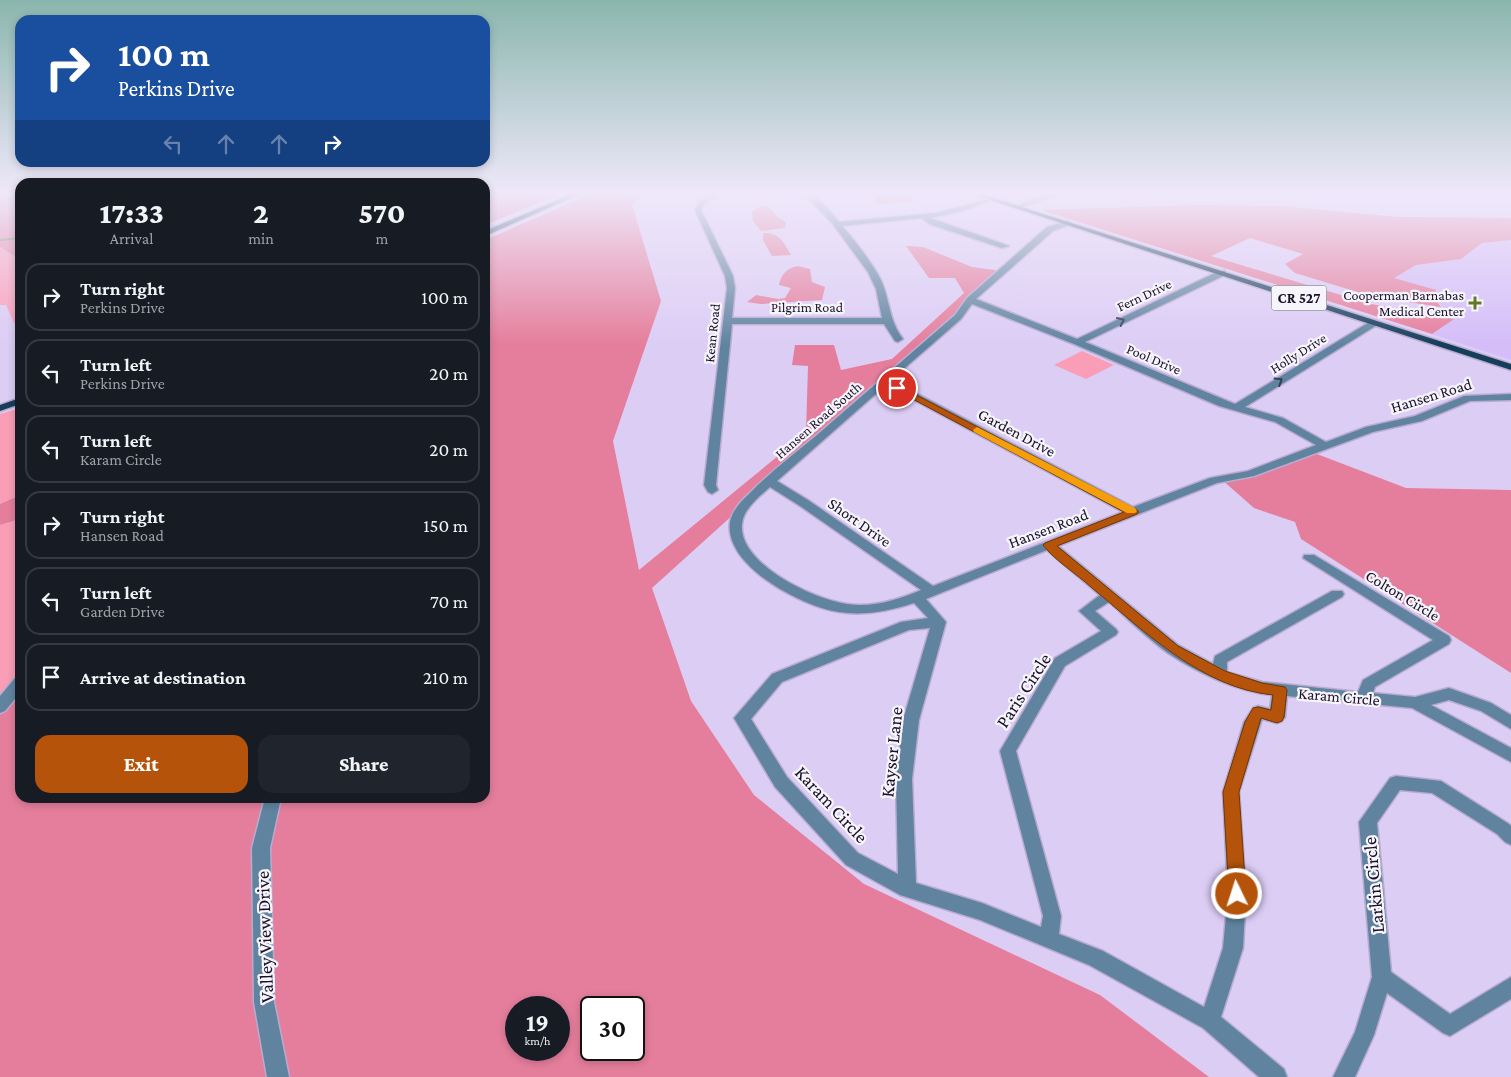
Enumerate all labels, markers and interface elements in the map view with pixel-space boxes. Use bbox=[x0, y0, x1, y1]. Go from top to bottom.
icon: right bbox=[35, 35, 100, 100]
text: 100 m bbox=[118, 35, 210, 74]
text: Perkins Drive bbox=[118, 76, 235, 101]
icon: left bbox=[159, 130, 187, 158]
icon: ahead bbox=[212, 130, 240, 158]
icon: ahead bbox=[265, 130, 293, 158]
icon: right bbox=[318, 130, 346, 158]
text: 17:33 bbox=[99, 196, 164, 229]
text: 2 bbox=[253, 196, 269, 229]
text: 570 bbox=[358, 196, 406, 229]
text: Arrival bbox=[110, 230, 153, 247]
text: min bbox=[248, 230, 274, 247]
text: m bbox=[375, 230, 388, 247]
street label: Fern Drive bbox=[1114, 275, 1174, 315]
text: Turn right bbox=[80, 278, 165, 299]
icon: right bbox=[37, 283, 65, 311]
road number: CR 527 bbox=[1272, 286, 1326, 310]
text: 100 m bbox=[421, 287, 468, 308]
place label: Cooperman Barnabas Medical Center bbox=[1343, 287, 1464, 319]
marker: Cooperman Barnabas Medical Center bbox=[1468, 296, 1482, 310]
text: Perkins Drive bbox=[80, 299, 165, 316]
street label: Pilgrim Road bbox=[771, 299, 844, 315]
street label: Kean Road bbox=[701, 302, 723, 363]
one-way arrow bbox=[1116, 317, 1125, 327]
street label: Holly Drive bbox=[1267, 330, 1329, 376]
street label: Pool Drive bbox=[1124, 340, 1184, 378]
text: Turn left bbox=[80, 354, 152, 375]
icon: left bbox=[37, 359, 65, 387]
text: 20 m bbox=[429, 363, 468, 384]
pin bbox=[876, 367, 918, 409]
icon: arrive bbox=[883, 374, 911, 402]
text: Perkins Drive bbox=[80, 375, 165, 392]
street label: Hansen Road bbox=[1389, 375, 1474, 416]
street label: Hansen Road South bbox=[772, 378, 865, 462]
one-way arrow bbox=[1274, 378, 1283, 388]
street label: Garden Drive bbox=[975, 405, 1058, 460]
text: Turn left bbox=[80, 430, 152, 451]
icon: left bbox=[37, 435, 65, 463]
text: 20 m bbox=[429, 439, 468, 460]
text: Karam Circle bbox=[80, 451, 162, 468]
street label: Short Drive bbox=[825, 495, 894, 550]
street label: Hansen Road bbox=[1006, 505, 1091, 551]
text: Turn right bbox=[80, 506, 165, 527]
icon: right bbox=[37, 511, 65, 539]
text: 150 m bbox=[423, 515, 468, 536]
text: Hansen Road bbox=[80, 527, 164, 544]
street label: Colton Circle bbox=[1363, 567, 1443, 624]
text: Turn left bbox=[80, 582, 152, 603]
icon: left bbox=[37, 587, 65, 615]
text: 70 m bbox=[430, 591, 468, 612]
text: Garden Drive bbox=[80, 603, 165, 620]
street label: Paris Circle bbox=[992, 649, 1055, 731]
icon: arrive bbox=[37, 663, 65, 691]
text: Arrive at destination bbox=[80, 667, 246, 688]
text: 210 m bbox=[423, 667, 468, 688]
street label: Karam Circle bbox=[1297, 684, 1380, 709]
street label: Kayser Lane bbox=[876, 706, 907, 798]
button: Exit bbox=[35, 735, 248, 793]
button: Share bbox=[258, 735, 470, 793]
street label: Karam Circle bbox=[791, 762, 872, 847]
street label: Larkin Circle bbox=[1359, 836, 1388, 934]
position arrow bbox=[1210, 867, 1262, 919]
street label: Valley View Drive bbox=[252, 871, 277, 1003]
speed limit sign: 30 bbox=[580, 996, 645, 1061]
text: 19 bbox=[526, 1009, 549, 1036]
text: km/h bbox=[525, 1034, 550, 1048]

